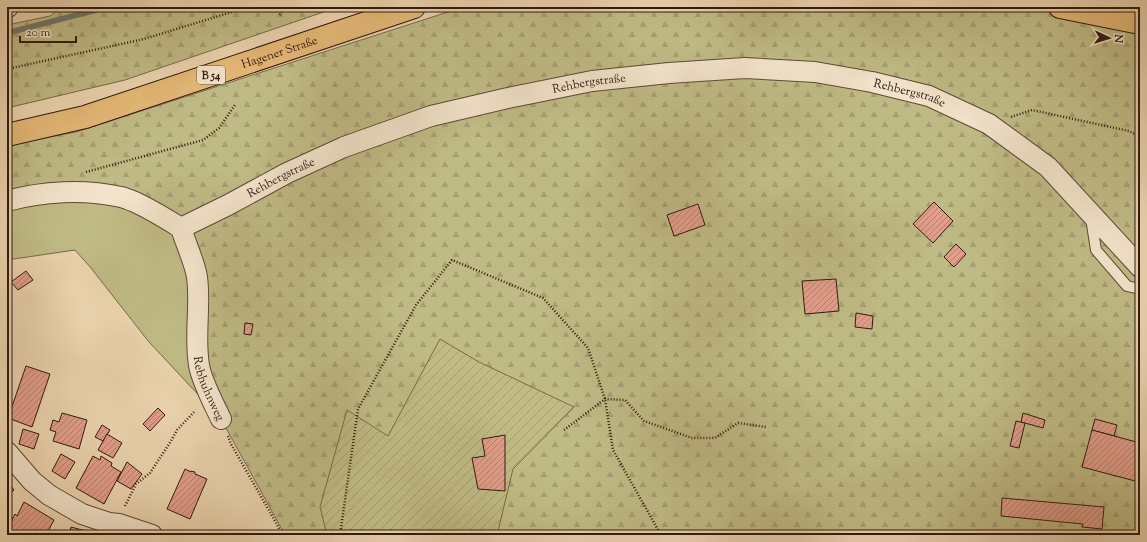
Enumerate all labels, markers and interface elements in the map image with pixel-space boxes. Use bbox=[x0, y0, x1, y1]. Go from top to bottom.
scale bar bbox=[20, 18, 76, 44]
north arrow bbox=[1089, 18, 1129, 58]
text: 20 m bbox=[26, 24, 51, 42]
street label: Hagener Straße bbox=[239, 32, 320, 74]
text: N bbox=[1110, 33, 1126, 44]
road number: B 54 bbox=[197, 66, 225, 84]
street label: Rehbergstraße bbox=[551, 70, 627, 99]
street label: Rehbergstraße bbox=[872, 75, 949, 113]
street label: Rehbergstraße bbox=[244, 153, 318, 203]
street label: Rebhuhnweg bbox=[188, 355, 229, 424]

